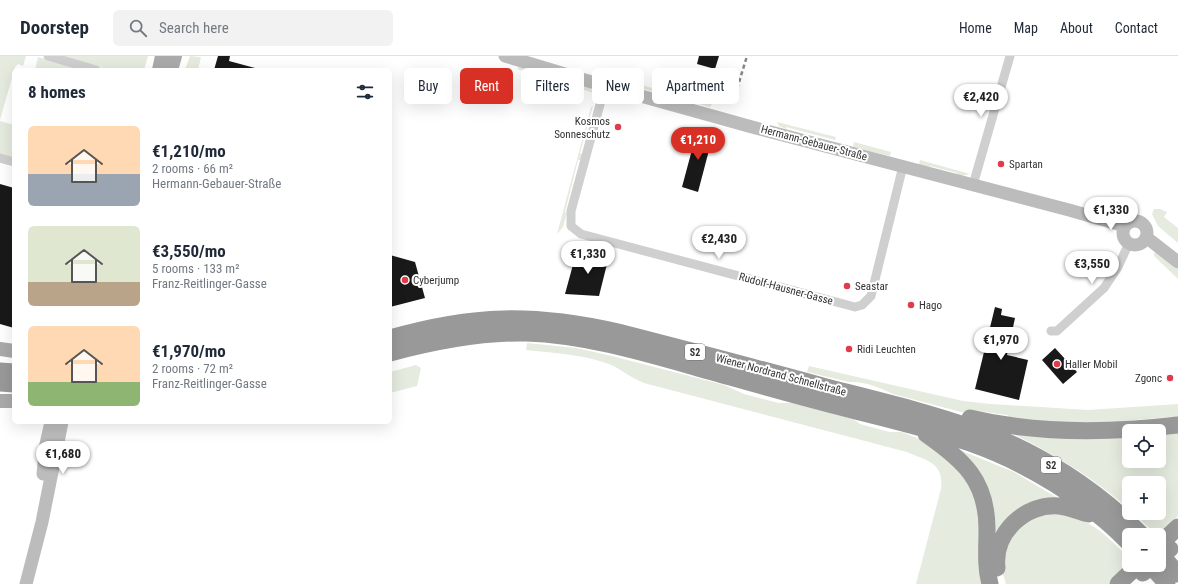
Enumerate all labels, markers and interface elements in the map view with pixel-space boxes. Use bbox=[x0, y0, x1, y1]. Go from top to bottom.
search box bbox=[113, 10, 393, 46]
text: Doorstep bbox=[20, 16, 89, 39]
icon: search bbox=[127, 17, 149, 39]
text: Search here bbox=[159, 19, 229, 37]
text: Home bbox=[959, 20, 992, 36]
text: Map bbox=[1014, 20, 1038, 36]
text: About bbox=[1060, 20, 1093, 36]
text: Contact bbox=[1115, 20, 1158, 36]
chip: Buy bbox=[404, 68, 452, 104]
chip: Rent bbox=[460, 68, 513, 104]
chip: Filters bbox=[521, 68, 584, 104]
chip: New bbox=[592, 68, 644, 104]
chip: Apartment bbox=[652, 68, 739, 104]
icon: filters bbox=[354, 81, 376, 103]
text: 8 homes bbox=[28, 82, 86, 102]
pin: €2,420 bbox=[948, 84, 1014, 118]
text: €2,420 bbox=[963, 89, 999, 104]
place label: Kosmos Sonneschutz bbox=[554, 115, 610, 141]
marker: Kosmos Sonneschutz bbox=[613, 122, 623, 132]
street label: Hermann-Gebauer-Straße bbox=[759, 123, 869, 163]
pin: €1,210 bbox=[665, 127, 731, 161]
text: €1,210 bbox=[680, 132, 716, 147]
text: €1,210/mo bbox=[152, 141, 226, 161]
icon: home bbox=[60, 142, 108, 190]
place label: Spartan bbox=[1009, 158, 1043, 171]
marker: Spartan bbox=[996, 159, 1006, 169]
text: 2 rooms · 66 m² bbox=[152, 161, 233, 176]
text: Hermann-Gebauer-Straße bbox=[152, 176, 281, 191]
pin: €1,330 bbox=[1078, 197, 1144, 231]
text: €1,330 bbox=[1093, 202, 1129, 217]
pin: €2,430 bbox=[686, 226, 752, 260]
text: €2,430 bbox=[701, 231, 737, 246]
text: €3,550/mo bbox=[152, 241, 226, 261]
pin: €1,330 bbox=[555, 241, 621, 275]
icon: home bbox=[60, 242, 108, 290]
text: €1,330 bbox=[570, 246, 606, 261]
pin: €3,550 bbox=[1059, 251, 1125, 285]
text: €3,550 bbox=[1074, 256, 1110, 271]
text: 5 rooms · 133 m² bbox=[152, 261, 239, 276]
street label: Rudolf-Hausner-Gasse bbox=[738, 270, 834, 308]
place label: Cyberjump bbox=[413, 274, 459, 287]
marker: Cyberjump bbox=[400, 275, 410, 285]
text: Franz-Reitlinger-Gasse bbox=[152, 276, 267, 291]
place label: Seastar bbox=[855, 280, 889, 293]
marker: Seastar bbox=[842, 281, 852, 291]
place label: Hago bbox=[919, 299, 943, 312]
marker: Hago bbox=[906, 300, 916, 310]
pin: €1,970 bbox=[968, 327, 1034, 361]
text: €1,970 bbox=[983, 332, 1019, 347]
text: €1,970/mo bbox=[152, 341, 226, 361]
icon: home bbox=[60, 342, 108, 390]
place label: Ridi Leuchten bbox=[857, 343, 916, 356]
road number: S2 bbox=[685, 344, 705, 360]
marker: Ridi Leuchten bbox=[844, 344, 854, 354]
street label: Wiener Nordrand Schnellstraße bbox=[714, 351, 848, 399]
place label: Haller Mobil bbox=[1065, 358, 1117, 371]
marker: Haller Mobil bbox=[1052, 359, 1062, 369]
text: 2 rooms · 72 m² bbox=[152, 361, 233, 376]
place label: Zgonc bbox=[1135, 372, 1162, 385]
marker: Zgonc bbox=[1165, 373, 1175, 383]
text: Franz-Reitlinger-Gasse bbox=[152, 376, 267, 391]
map controls bbox=[1122, 424, 1166, 572]
button: locate bbox=[1122, 424, 1166, 468]
pin: €1,680 bbox=[30, 441, 96, 475]
text: €1,680 bbox=[45, 446, 81, 461]
road number: S2 bbox=[1041, 457, 1061, 473]
button: + bbox=[1122, 476, 1166, 520]
button: − bbox=[1122, 528, 1166, 572]

